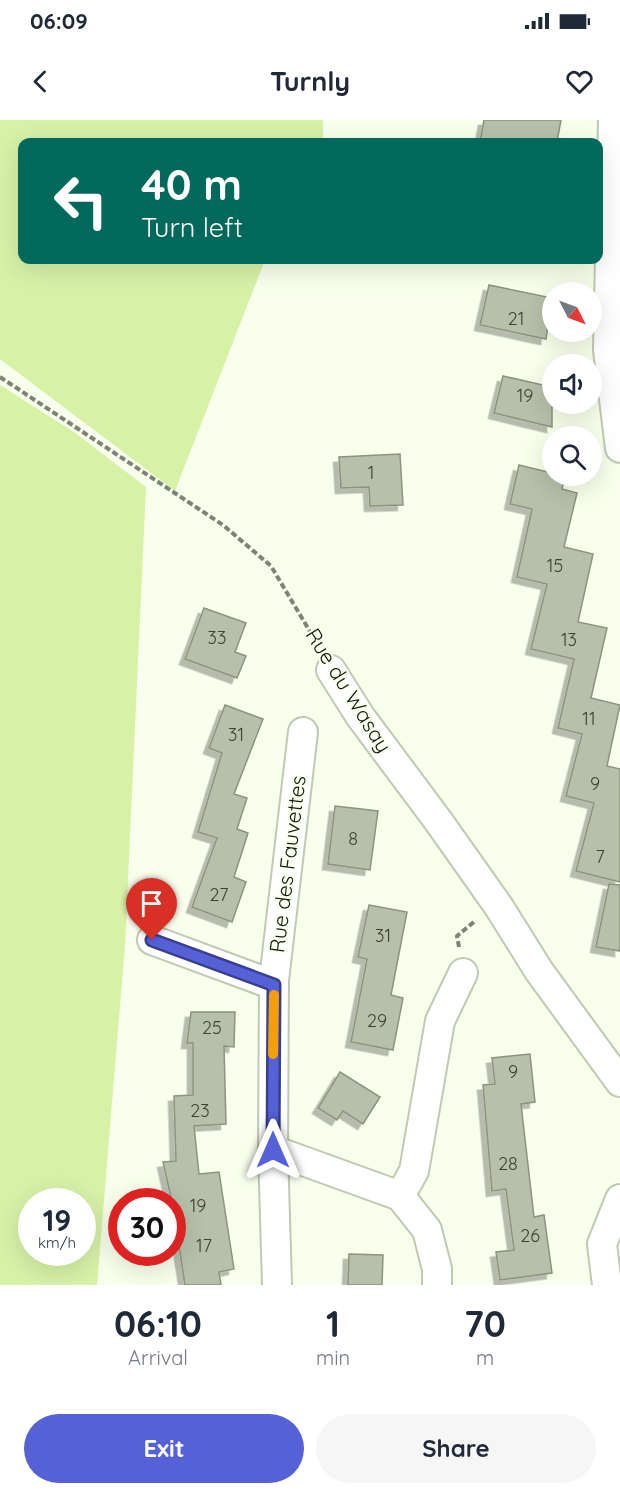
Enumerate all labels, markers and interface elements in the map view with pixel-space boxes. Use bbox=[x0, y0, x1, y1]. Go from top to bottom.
text: 06:09 bbox=[30, 7, 88, 35]
text: Turnly bbox=[270, 64, 350, 98]
icon: back bbox=[24, 65, 57, 98]
icon: heart bbox=[563, 65, 596, 98]
text: 40 m bbox=[141, 158, 242, 211]
icon: left bbox=[42, 162, 120, 240]
text: Turn left bbox=[141, 210, 243, 244]
north arrow bbox=[542, 282, 602, 342]
map controls bbox=[542, 282, 602, 486]
house number: 21 bbox=[508, 307, 524, 330]
button: sound bbox=[542, 354, 602, 414]
house number: 19 bbox=[517, 384, 533, 407]
button: search bbox=[542, 426, 602, 486]
house number: 1 bbox=[368, 461, 374, 484]
house number: 15 bbox=[547, 554, 563, 577]
street label: Rue du Wasay bbox=[300, 623, 398, 757]
house number: 33 bbox=[208, 626, 226, 649]
house number: 13 bbox=[561, 628, 577, 651]
house number: 11 bbox=[582, 707, 596, 730]
house number: 31 bbox=[228, 723, 244, 746]
house number: 9 bbox=[590, 772, 600, 795]
street label: Rue des Fauvettes bbox=[263, 774, 311, 954]
house number: 8 bbox=[348, 827, 358, 850]
house number: 7 bbox=[595, 845, 605, 868]
pin bbox=[126, 878, 177, 940]
house number: 27 bbox=[210, 883, 228, 906]
icon: arrive bbox=[135, 887, 168, 920]
house number: 31 bbox=[375, 924, 391, 947]
house number: 29 bbox=[367, 1009, 387, 1032]
house number: 25 bbox=[202, 1016, 222, 1039]
house number: 9 bbox=[508, 1060, 518, 1083]
house number: 23 bbox=[190, 1099, 210, 1122]
position arrow bbox=[241, 1118, 305, 1182]
house number: 28 bbox=[498, 1152, 518, 1175]
speed limit sign: 30 bbox=[108, 1188, 186, 1266]
house number: 19 bbox=[190, 1194, 206, 1217]
text: 19 bbox=[43, 1201, 71, 1239]
house number: 26 bbox=[520, 1224, 540, 1247]
text: km/h bbox=[38, 1233, 76, 1252]
house number: 17 bbox=[196, 1234, 212, 1257]
text: 06:10 bbox=[114, 1301, 202, 1346]
text: 1 bbox=[326, 1301, 340, 1346]
text: 70 bbox=[464, 1301, 506, 1346]
text: Arrival bbox=[128, 1345, 188, 1370]
text: min bbox=[316, 1345, 350, 1370]
text: m bbox=[476, 1345, 494, 1370]
button: Exit bbox=[24, 1414, 304, 1483]
button: Share bbox=[316, 1414, 596, 1483]

